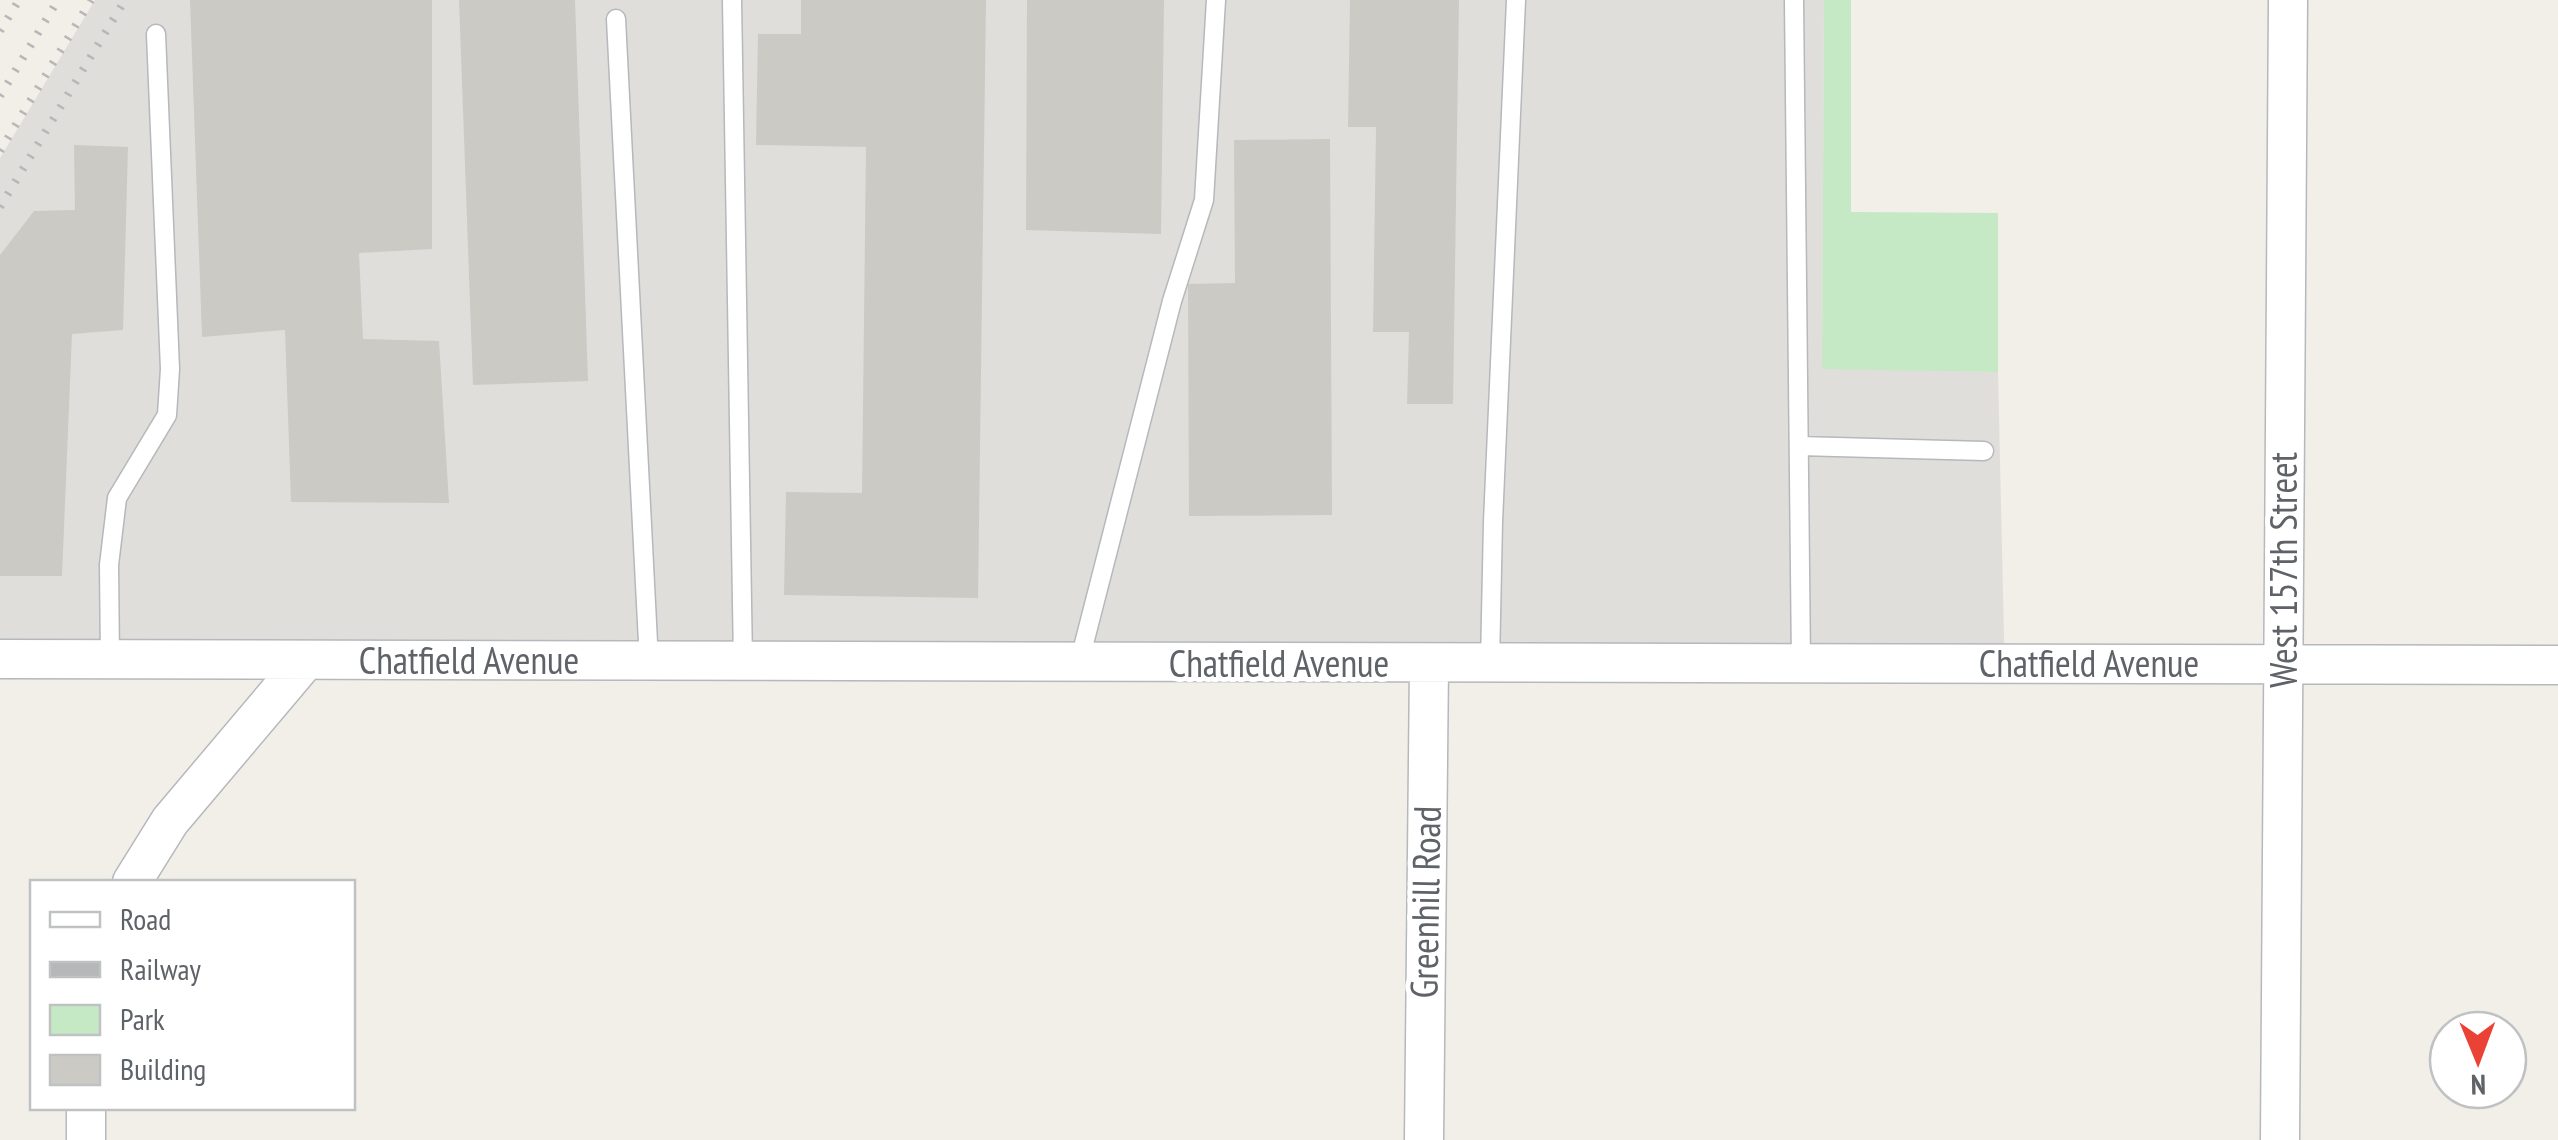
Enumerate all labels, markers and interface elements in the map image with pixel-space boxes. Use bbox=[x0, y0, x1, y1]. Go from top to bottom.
street label: West 157th Street bbox=[2258, 451, 2307, 688]
street label: Chatfield Avenue bbox=[359, 635, 579, 684]
street label: Chatfield Avenue bbox=[1169, 638, 1389, 687]
street label: Chatfield Avenue bbox=[1979, 638, 2199, 687]
street label: Greenhill Road bbox=[1398, 805, 1451, 999]
legend bbox=[30, 880, 355, 1110]
text: Road bbox=[120, 899, 171, 938]
text: Railway bbox=[120, 949, 202, 988]
text: Park bbox=[120, 999, 165, 1038]
north arrow bbox=[2428, 1010, 2528, 1110]
text: Building bbox=[120, 1049, 206, 1088]
text: N bbox=[2471, 1067, 2486, 1104]

